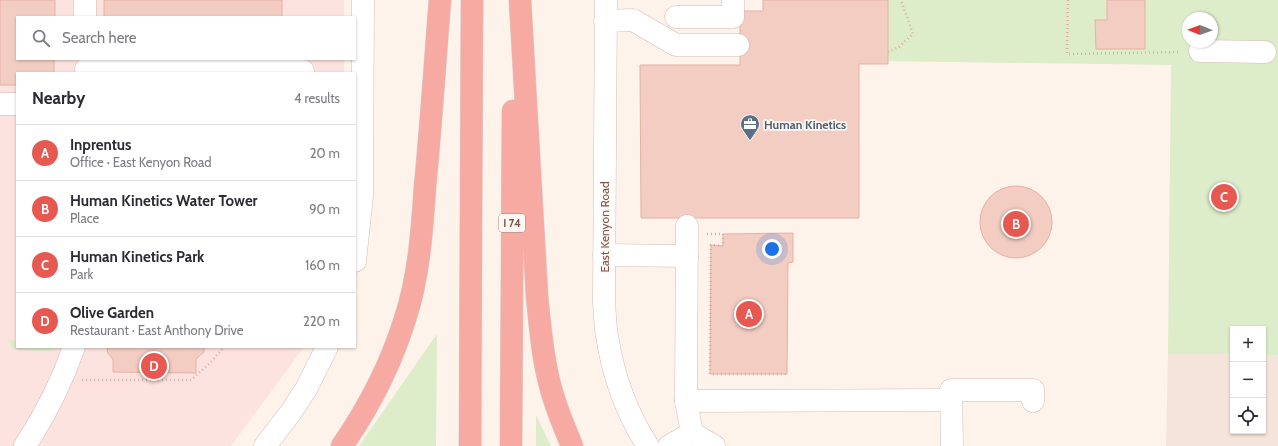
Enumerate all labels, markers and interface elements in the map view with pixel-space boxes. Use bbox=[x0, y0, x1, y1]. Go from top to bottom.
north arrow bbox=[1182, 12, 1218, 48]
search box bbox=[16, 16, 356, 60]
icon: search bbox=[30, 27, 52, 49]
text: Search here bbox=[62, 29, 137, 47]
text: Nearby bbox=[32, 88, 85, 108]
text: 4 results bbox=[294, 90, 340, 106]
office icon: Human Kinetics bbox=[739, 113, 761, 141]
place label: Human Kinetics bbox=[764, 117, 846, 132]
text: Inprentus bbox=[70, 136, 131, 154]
text: A bbox=[41, 145, 49, 161]
text: 20 m bbox=[310, 145, 340, 161]
text: Office · East Kenyon Road bbox=[70, 154, 211, 170]
street label: East Kenyon Road bbox=[597, 181, 612, 273]
pin: C bbox=[1211, 182, 1237, 212]
text: Human Kinetics Water Tower bbox=[70, 192, 258, 210]
text: B bbox=[41, 201, 49, 217]
text: 90 m bbox=[309, 201, 340, 217]
pin: B bbox=[1003, 209, 1029, 239]
text: Place bbox=[70, 210, 99, 226]
road number: I 74 bbox=[499, 214, 525, 232]
your location bbox=[762, 239, 782, 259]
text: Human Kinetics Park bbox=[70, 248, 204, 266]
text: C bbox=[41, 257, 49, 273]
text: 160 m bbox=[305, 257, 340, 273]
text: Park bbox=[70, 266, 93, 282]
pin: A bbox=[736, 299, 762, 329]
text: Olive Garden bbox=[70, 304, 154, 322]
text: D bbox=[40, 313, 50, 329]
text: 220 m bbox=[303, 313, 340, 329]
text: Restaurant · East Anthony Drive bbox=[70, 322, 243, 338]
map controls bbox=[1230, 326, 1266, 434]
button: + bbox=[1230, 326, 1266, 362]
pin: D bbox=[141, 351, 167, 381]
button: − bbox=[1230, 362, 1266, 398]
button: locate bbox=[1230, 398, 1266, 434]

